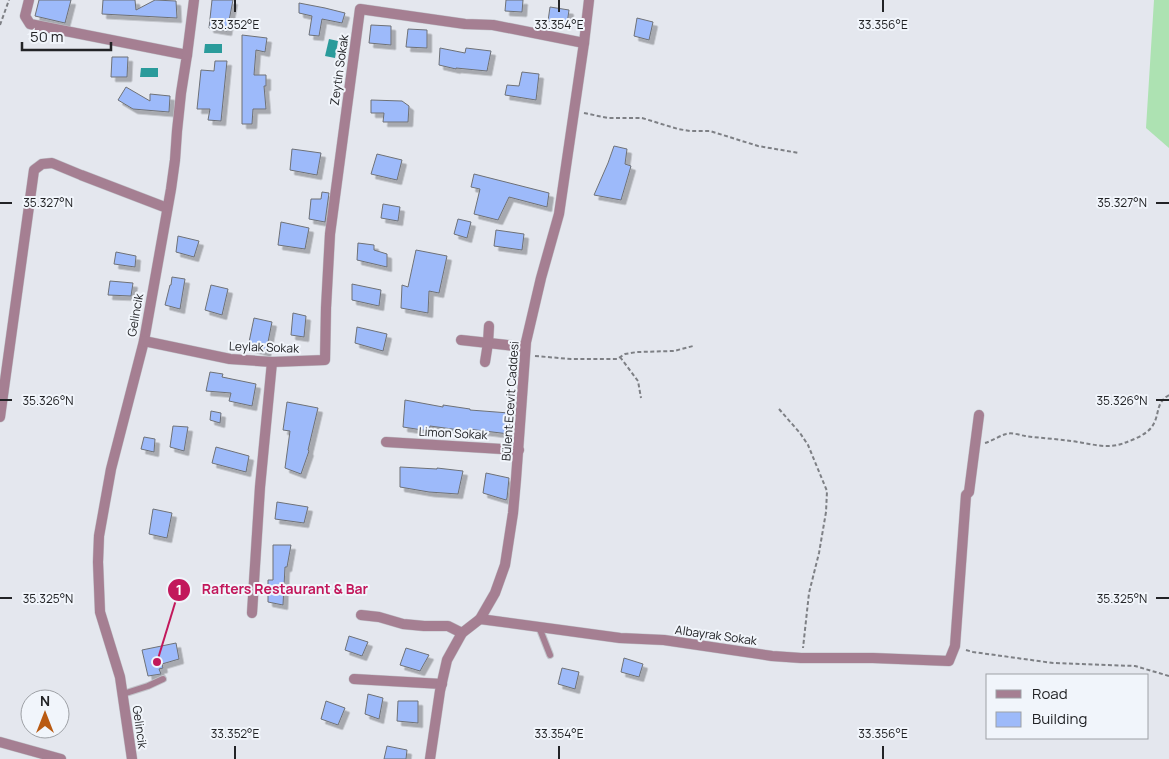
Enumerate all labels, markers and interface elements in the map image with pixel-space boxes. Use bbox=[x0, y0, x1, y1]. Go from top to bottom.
text: 33.352°E bbox=[211, 16, 259, 33]
text: 33.354°E bbox=[534, 16, 584, 33]
text: 33.356°E bbox=[858, 16, 908, 33]
scale bar bbox=[22, 20, 111, 52]
text: 50 m bbox=[30, 26, 64, 47]
street label: Zeytin Sokak bbox=[326, 32, 353, 106]
text: 35.327°N bbox=[23, 194, 73, 211]
text: 35.327°N bbox=[1097, 194, 1147, 211]
street label: Gelincik bbox=[123, 291, 147, 338]
street label: Leylak Sokak bbox=[229, 337, 300, 357]
street label: Bülent Ecevit Caddesi bbox=[497, 340, 523, 462]
text: 35.326°N bbox=[22, 392, 74, 409]
text: 35.326°N bbox=[1096, 392, 1148, 409]
street label: Limon Sokak bbox=[418, 423, 489, 443]
callout: Rafters Restaurant & Bar bbox=[167, 575, 378, 604]
text: 1 bbox=[176, 579, 182, 600]
text: Rafters Restaurant & Bar bbox=[202, 579, 369, 598]
text: 35.325°N bbox=[23, 590, 73, 607]
text: 35.325°N bbox=[1097, 590, 1147, 607]
street label: Albayrak Sokak bbox=[674, 621, 759, 649]
legend bbox=[986, 674, 1149, 739]
text: Road bbox=[1032, 683, 1068, 704]
north arrow bbox=[20, 689, 70, 739]
text: N bbox=[40, 691, 50, 710]
street label: Gelincik bbox=[129, 704, 152, 751]
text: Building bbox=[1032, 708, 1087, 729]
text: 33.352°E bbox=[211, 725, 259, 742]
text: 33.354°E bbox=[534, 725, 584, 742]
text: 33.356°E bbox=[858, 725, 908, 742]

